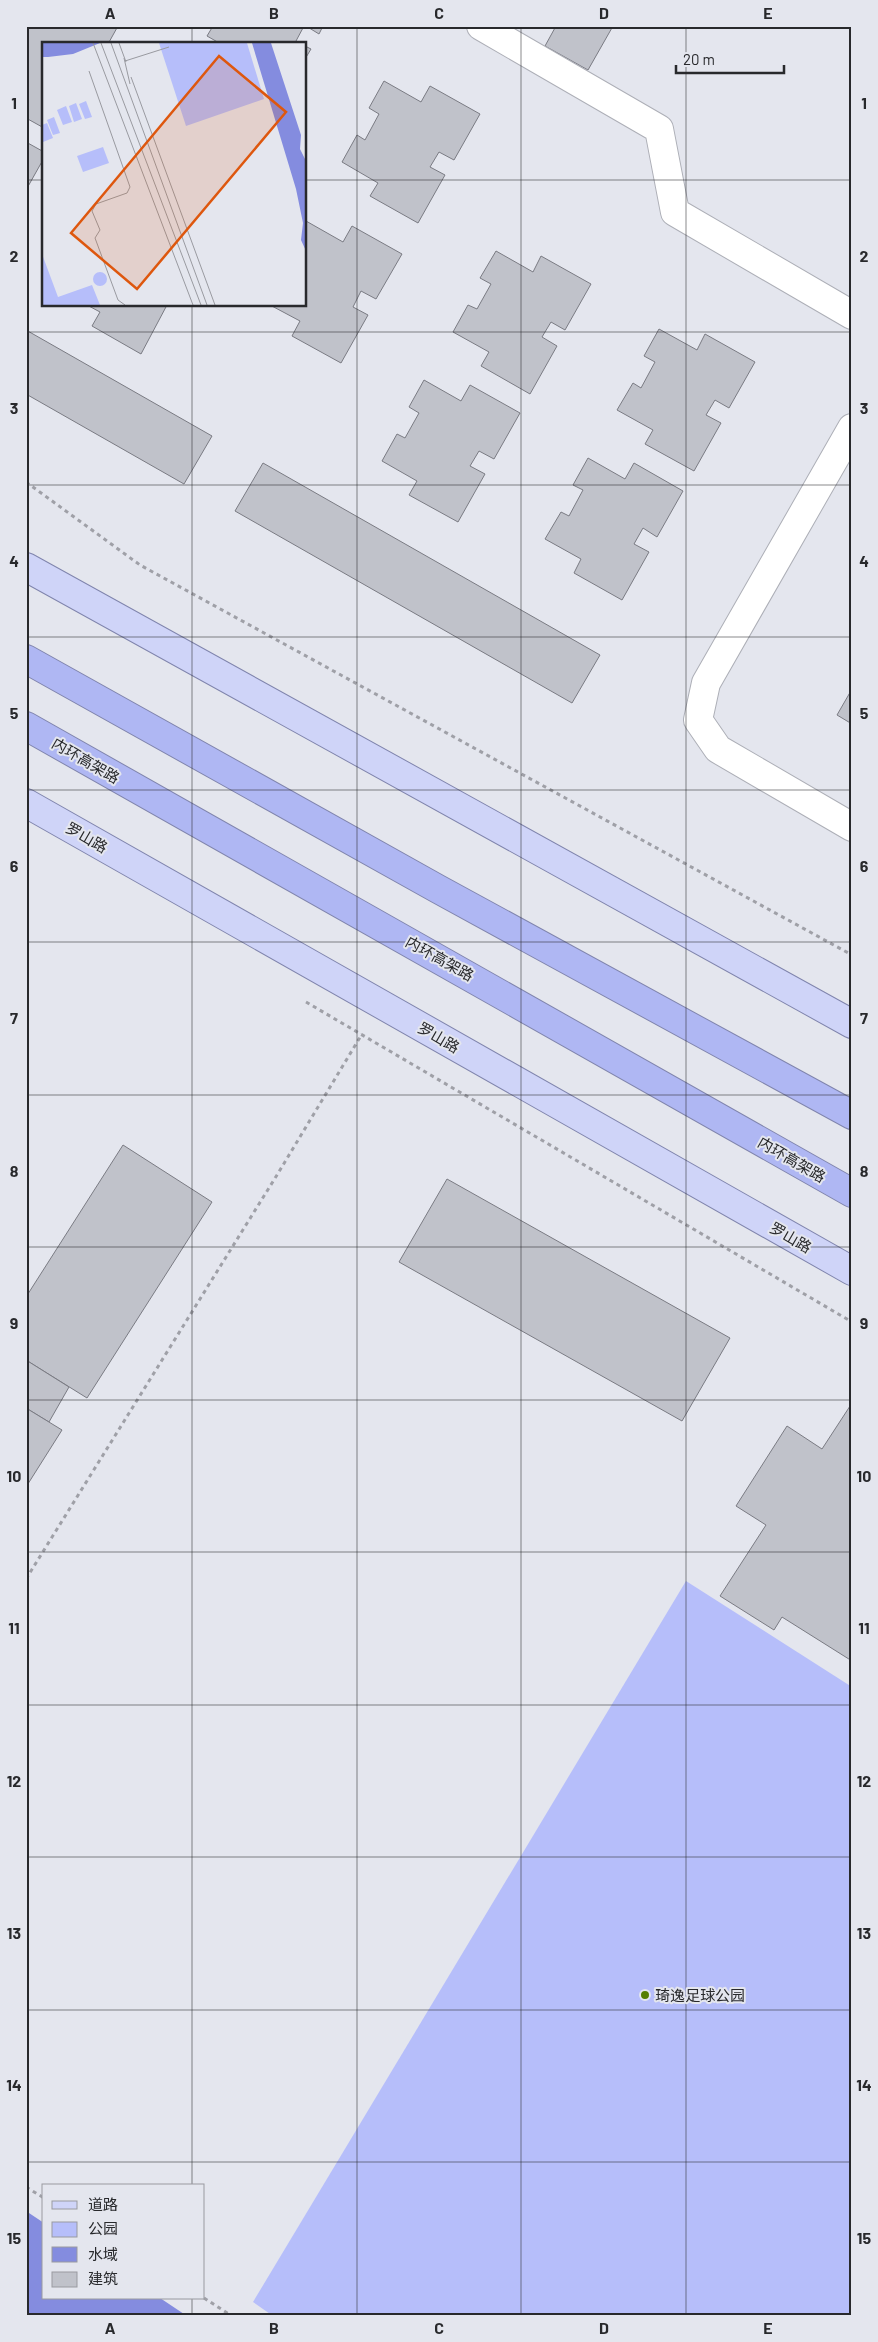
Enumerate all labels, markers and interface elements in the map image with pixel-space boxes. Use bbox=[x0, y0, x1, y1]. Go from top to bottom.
text: A bbox=[105, 3, 116, 22]
text: B bbox=[269, 3, 279, 22]
text: C bbox=[434, 3, 444, 22]
text: D bbox=[599, 3, 609, 22]
text: E bbox=[763, 3, 773, 22]
inset map bbox=[42, 42, 306, 306]
scale bar bbox=[676, 42, 783, 74]
text: 20 m bbox=[683, 50, 715, 68]
text: 1 bbox=[11, 93, 17, 112]
text: 1 bbox=[861, 93, 867, 112]
text: 2 bbox=[10, 246, 19, 265]
text: 2 bbox=[860, 246, 869, 265]
text: 3 bbox=[10, 398, 18, 417]
text: 3 bbox=[860, 398, 868, 417]
text: 4 bbox=[9, 551, 19, 570]
text: 4 bbox=[859, 551, 869, 570]
text: 5 bbox=[10, 703, 19, 722]
text: 5 bbox=[860, 703, 869, 722]
street label: 内环高架路 bbox=[49, 733, 123, 787]
street label: 罗山路 bbox=[63, 818, 111, 856]
text: 6 bbox=[10, 856, 19, 875]
text: 6 bbox=[860, 856, 869, 875]
street label: 内环高架路 bbox=[403, 932, 477, 984]
text: 7 bbox=[10, 1008, 18, 1027]
text: 7 bbox=[860, 1008, 868, 1027]
street label: 罗山路 bbox=[415, 1018, 463, 1056]
street label: 内环高架路 bbox=[755, 1132, 829, 1186]
text: 8 bbox=[10, 1161, 19, 1180]
text: 8 bbox=[860, 1161, 869, 1180]
street label: 罗山路 bbox=[767, 1218, 815, 1256]
text: 9 bbox=[10, 1313, 18, 1332]
text: 9 bbox=[860, 1313, 868, 1332]
text: 10 bbox=[7, 1466, 21, 1485]
text: 10 bbox=[857, 1466, 871, 1485]
text: 11 bbox=[8, 1618, 20, 1637]
text: 11 bbox=[858, 1618, 870, 1637]
text: 12 bbox=[7, 1771, 21, 1790]
text: 12 bbox=[857, 1771, 871, 1790]
text: 13 bbox=[7, 1923, 21, 1942]
text: 13 bbox=[857, 1923, 871, 1942]
place label: 琦逸足球公园 bbox=[655, 1986, 745, 2004]
marker: 琦逸足球公园 bbox=[639, 1989, 651, 2001]
text: 14 bbox=[6, 2075, 22, 2094]
text: 14 bbox=[856, 2075, 872, 2094]
legend bbox=[42, 2184, 205, 2300]
text: 道路 bbox=[88, 2195, 118, 2213]
text: 公园 bbox=[88, 2219, 118, 2237]
text: 15 bbox=[7, 2228, 22, 2247]
text: 15 bbox=[857, 2228, 872, 2247]
text: 水域 bbox=[88, 2245, 118, 2263]
text: 建筑 bbox=[88, 2269, 118, 2287]
text: A bbox=[105, 2318, 116, 2337]
text: B bbox=[269, 2318, 279, 2337]
text: C bbox=[434, 2318, 444, 2337]
text: D bbox=[599, 2318, 609, 2337]
text: E bbox=[763, 2318, 773, 2337]

